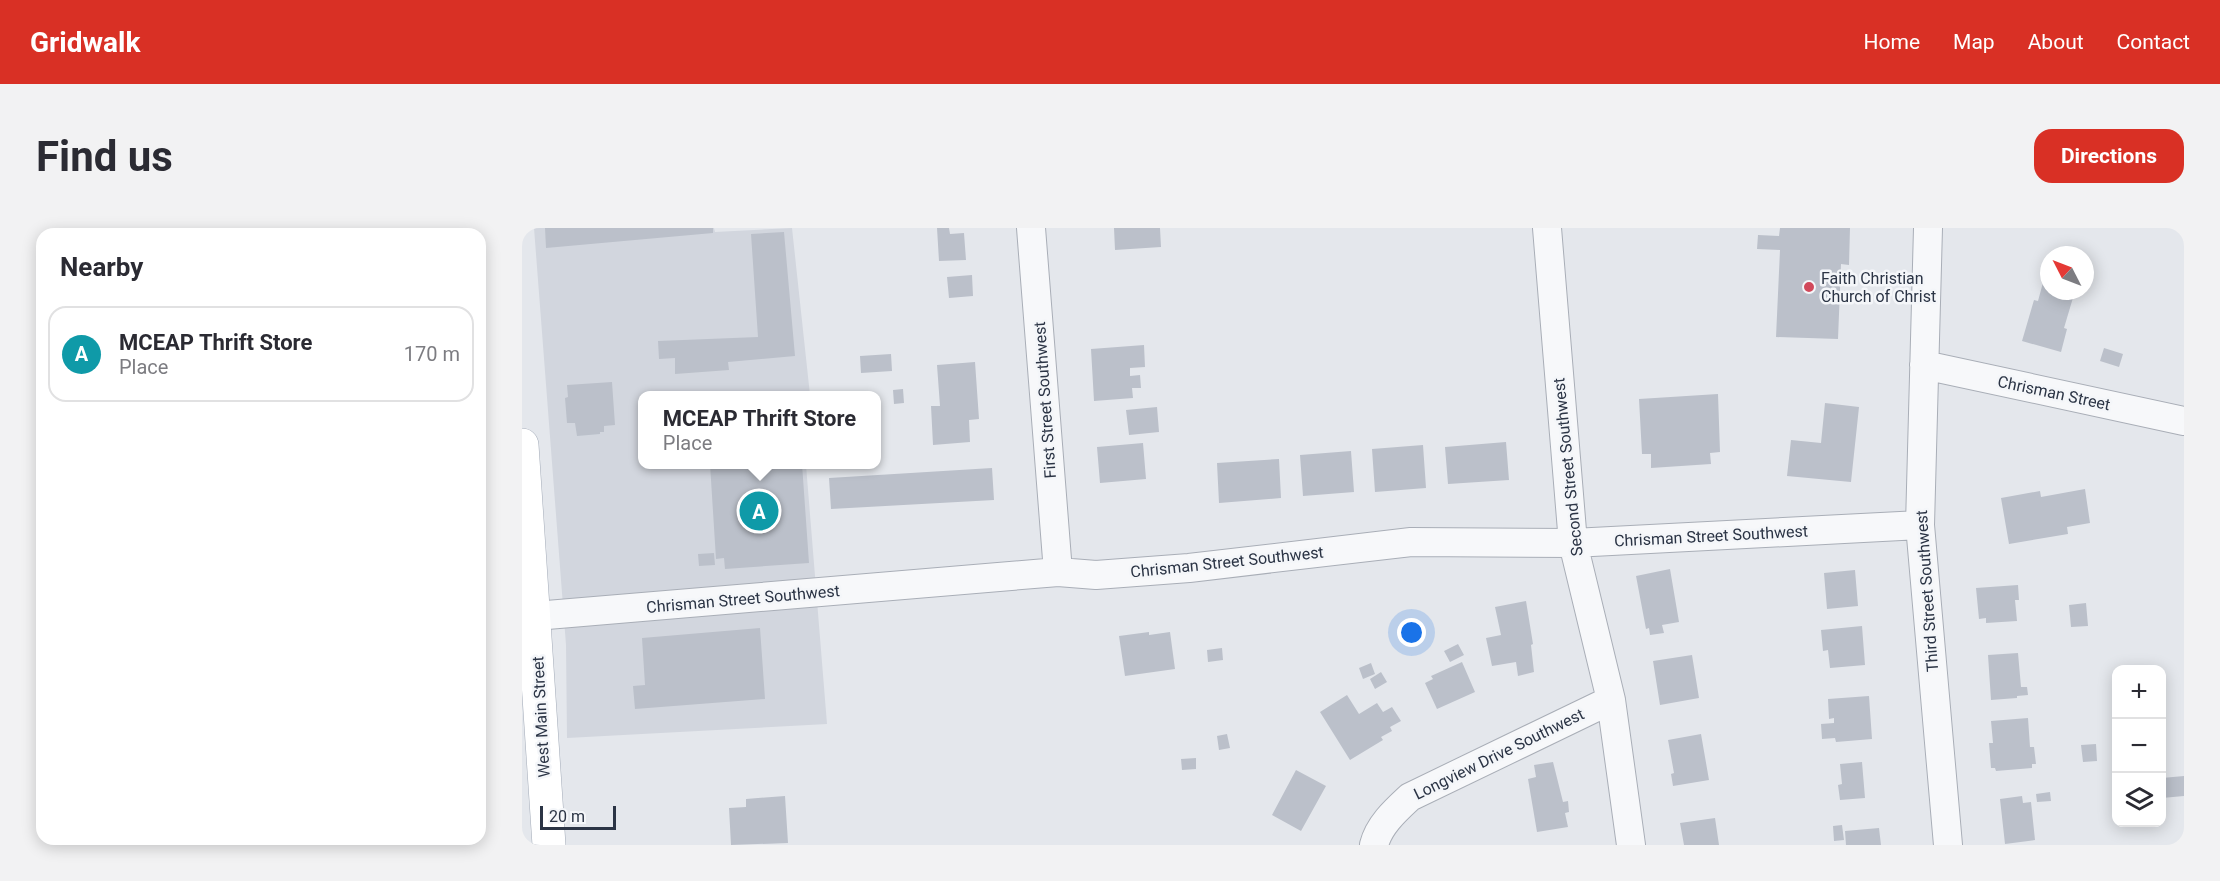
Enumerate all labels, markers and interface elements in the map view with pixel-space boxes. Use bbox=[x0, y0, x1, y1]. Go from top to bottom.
text: Gridwalk bbox=[30, 26, 140, 59]
text: Home bbox=[1864, 30, 1920, 54]
text: Map bbox=[1953, 30, 1995, 54]
text: About bbox=[2028, 30, 2084, 54]
text: Contact bbox=[2117, 30, 2190, 54]
button: Directions bbox=[2034, 129, 2184, 183]
text: Find us bbox=[36, 132, 173, 181]
north arrow bbox=[2040, 246, 2094, 300]
text: Nearby bbox=[60, 252, 143, 282]
place label: Faith Christian Church of Christ bbox=[1821, 269, 1936, 306]
marker: Faith Christian Church of Christ bbox=[1802, 280, 1816, 294]
street label: First Street Southwest bbox=[1030, 321, 1060, 479]
text: MCEAP Thrift Store bbox=[119, 330, 312, 355]
text: A bbox=[75, 342, 88, 366]
text: 170 m bbox=[404, 342, 460, 366]
text: Place bbox=[119, 355, 168, 379]
street label: Chrisman Street bbox=[1996, 372, 2112, 414]
street label: Second Street Southwest bbox=[1549, 377, 1587, 557]
popup bbox=[638, 391, 881, 469]
text: MCEAP Thrift Store bbox=[663, 406, 856, 431]
text: Place bbox=[663, 431, 712, 455]
pin: A bbox=[740, 488, 778, 534]
street label: Third Street Southwest bbox=[1912, 509, 1942, 673]
street label: Chrisman Street Southwest bbox=[1614, 521, 1808, 551]
street label: Chrisman Street Southwest bbox=[1130, 542, 1324, 582]
street label: Chrisman Street Southwest bbox=[646, 581, 840, 617]
your location bbox=[1397, 618, 1426, 647]
street label: West Main Street bbox=[528, 656, 554, 778]
map controls bbox=[2112, 665, 2166, 827]
button: + bbox=[2112, 665, 2166, 719]
street label: Longview Drive Southwest bbox=[1411, 704, 1587, 804]
button: − bbox=[2112, 719, 2166, 773]
button: layers bbox=[2112, 773, 2166, 827]
scale bar bbox=[540, 803, 616, 830]
text: 20 m bbox=[549, 807, 585, 826]

